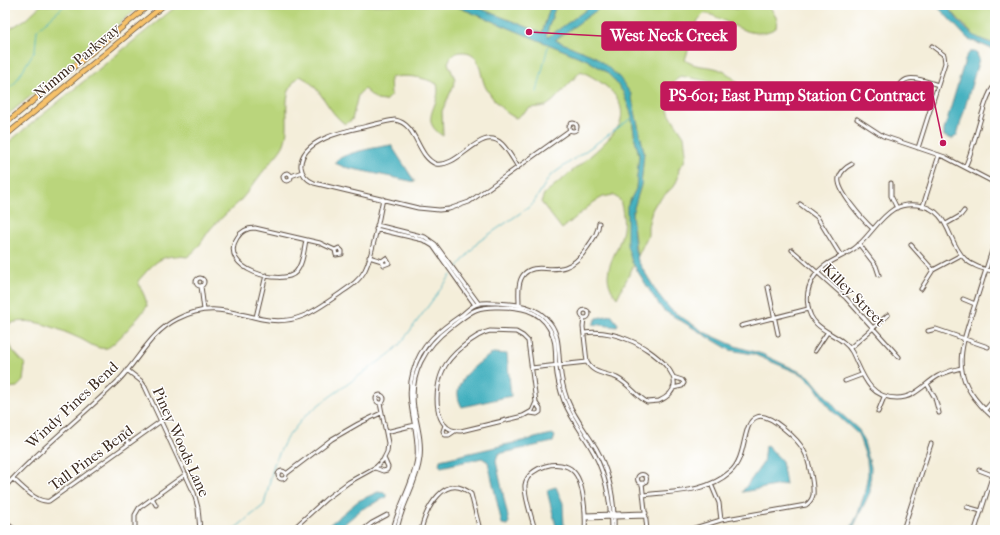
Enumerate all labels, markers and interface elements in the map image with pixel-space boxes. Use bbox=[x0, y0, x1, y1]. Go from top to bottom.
street label: Nimmo Parkway bbox=[30, 19, 124, 102]
callout: West Neck Creek bbox=[602, 22, 736, 50]
text: West Neck Creek bbox=[609, 26, 729, 45]
callout: PS-601; East Pump Station C Contract bbox=[661, 82, 933, 110]
text: PS-601; East Pump Station C Contract bbox=[669, 86, 925, 106]
street label: Killey Street bbox=[819, 260, 890, 331]
street label: Windy Pines Bend bbox=[22, 357, 122, 453]
street label: Piney Woods Lane bbox=[149, 384, 214, 500]
street label: Tall Pines Bend bbox=[45, 421, 137, 495]

